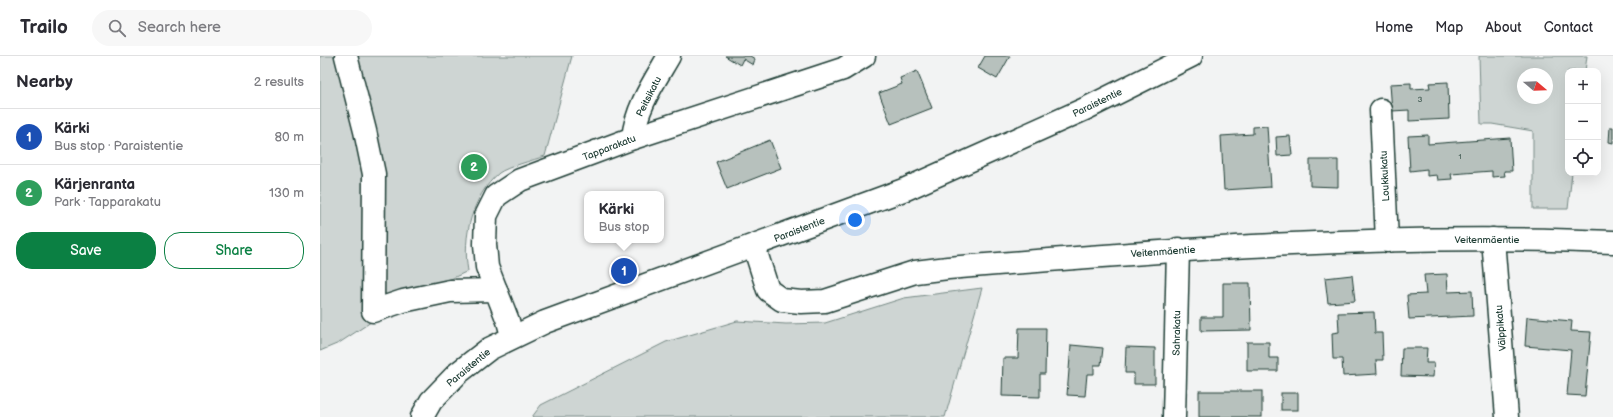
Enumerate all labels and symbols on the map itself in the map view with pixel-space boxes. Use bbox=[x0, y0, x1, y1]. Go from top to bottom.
north arrow bbox=[1517, 68, 1553, 104]
street label: Peitsikatu bbox=[634, 74, 664, 119]
street label: Paraistentie bbox=[1071, 86, 1124, 120]
house number: 3 bbox=[1418, 95, 1423, 104]
street label: Tapparakatu bbox=[581, 132, 638, 164]
street label: Loukkukatu bbox=[1378, 150, 1392, 202]
pin: 2 bbox=[461, 152, 487, 182]
house number: 1 bbox=[1458, 152, 1462, 161]
your location bbox=[845, 210, 865, 230]
street label: Paraistentie bbox=[772, 215, 827, 245]
street label: Veitenmäentie bbox=[1455, 234, 1519, 246]
street label: Veitenmäentie bbox=[1130, 244, 1196, 260]
pin: 1 bbox=[611, 256, 637, 286]
street label: Välppikatu bbox=[1493, 304, 1509, 351]
street label: Sahrakatu bbox=[1171, 310, 1183, 356]
street label: Paraistentie bbox=[444, 346, 493, 390]

